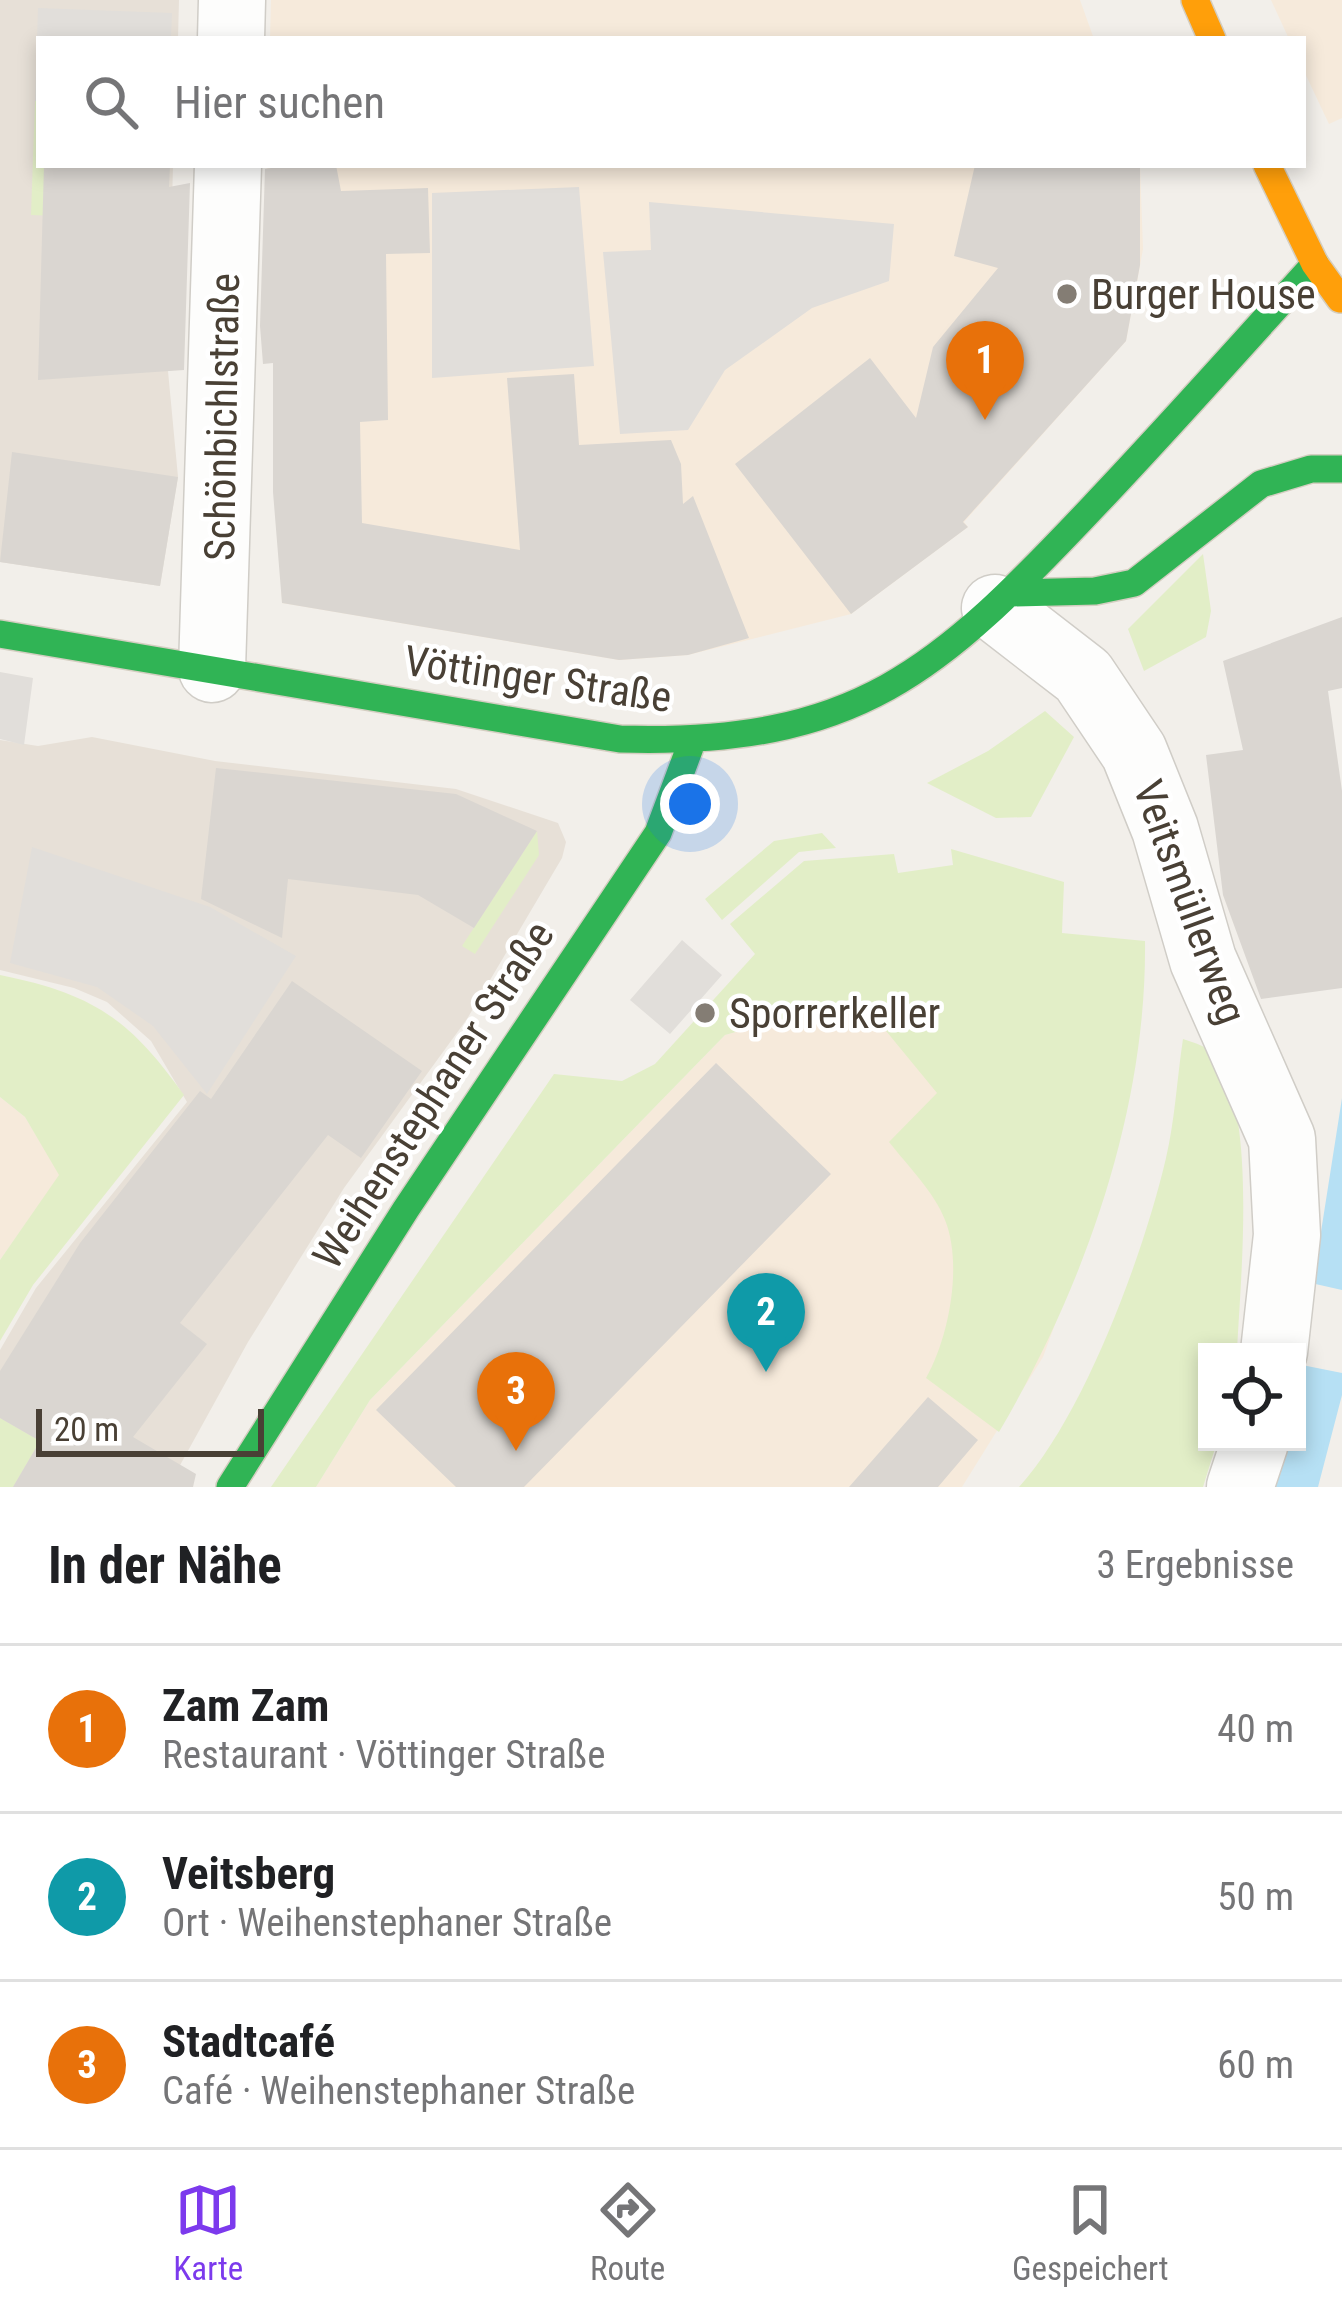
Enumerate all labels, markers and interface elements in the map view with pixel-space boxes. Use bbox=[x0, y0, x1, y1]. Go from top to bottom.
search box bbox=[36, 36, 1306, 168]
icon: search bbox=[78, 69, 144, 135]
text: Hier suchen bbox=[174, 76, 385, 129]
place label: Burger House bbox=[1091, 270, 1316, 319]
street label: Schönbichlstraße bbox=[195, 273, 249, 561]
marker: Burger House bbox=[1054, 281, 1080, 307]
pin: 1 bbox=[946, 321, 1024, 420]
street label: Vöttinger Straße bbox=[401, 636, 675, 722]
your location bbox=[660, 774, 720, 834]
street label: Veitsmüllerweg bbox=[1123, 774, 1257, 1030]
street label: Weihenstephaner Straße bbox=[302, 912, 564, 1278]
place label: Sporrerkeller bbox=[729, 989, 940, 1038]
marker: Sporrerkeller bbox=[692, 1000, 718, 1026]
pin: 2 bbox=[727, 1273, 805, 1372]
map controls bbox=[1198, 1343, 1306, 1451]
button: locate bbox=[1198, 1343, 1306, 1451]
pin: 3 bbox=[477, 1352, 555, 1451]
scale bar bbox=[36, 1403, 264, 1456]
text: 20 m bbox=[54, 1410, 119, 1449]
text: In der Nähe bbox=[48, 1536, 282, 1595]
text: 3 Ergebnisse bbox=[1096, 1542, 1294, 1588]
text: Zam Zam bbox=[162, 1679, 329, 1732]
text: 1 bbox=[77, 1706, 97, 1752]
text: 40 m bbox=[1217, 1706, 1294, 1752]
text: Restaurant · Vöttinger Straße bbox=[162, 1732, 606, 1778]
text: Veitsberg bbox=[162, 1847, 335, 1900]
text: 2 bbox=[77, 1874, 97, 1920]
text: 50 m bbox=[1217, 1874, 1294, 1920]
text: Ort · Weihenstephaner Straße bbox=[162, 1900, 612, 1946]
text: Stadtcafé bbox=[162, 2015, 335, 2068]
text: 3 bbox=[77, 2042, 97, 2088]
text: 60 m bbox=[1217, 2042, 1294, 2088]
text: Café · Weihenstephaner Straße bbox=[162, 2068, 635, 2114]
tab: Karte bbox=[173, 2177, 243, 2288]
tab: Route bbox=[590, 2177, 665, 2288]
tab: Gespeichert bbox=[1012, 2177, 1169, 2288]

